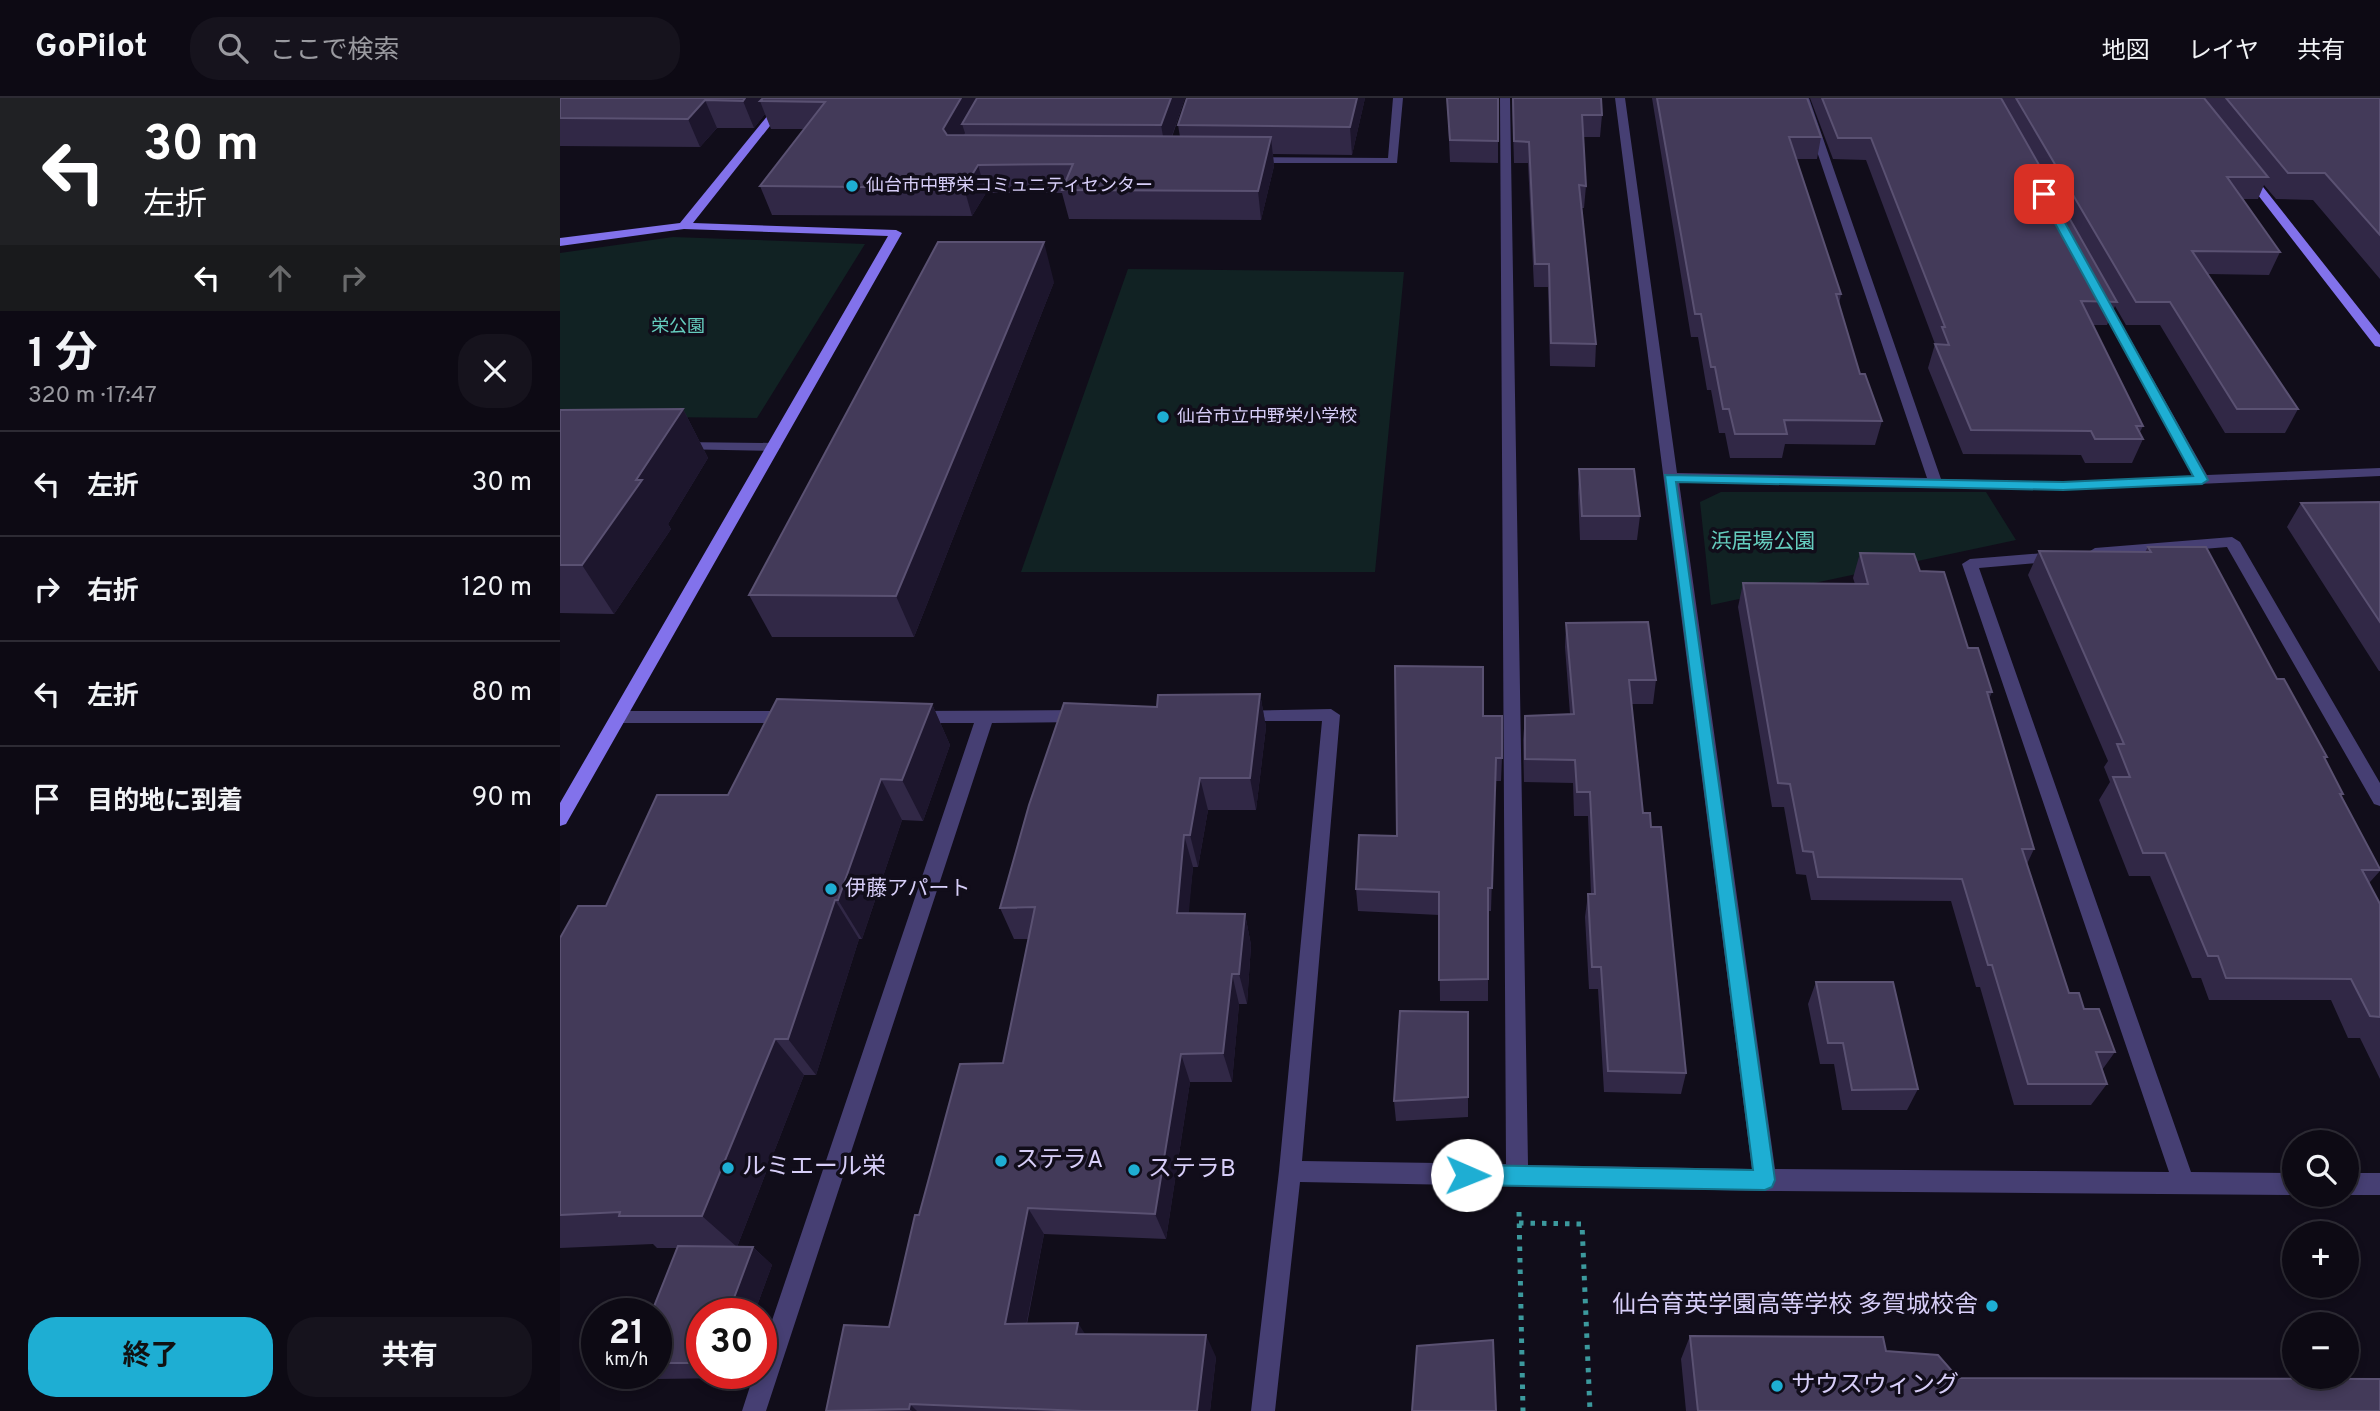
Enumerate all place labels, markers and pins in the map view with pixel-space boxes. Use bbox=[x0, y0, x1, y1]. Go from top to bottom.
pin bbox=[2014, 164, 2074, 224]
place label: 仙台市中野栄コミュニティセンター bbox=[866, 175, 1153, 198]
marker: 仙台市中野栄コミュニティセンター bbox=[844, 178, 860, 194]
place label: 仙台市立中野栄小学校 bbox=[1177, 406, 1357, 429]
marker: 仙台市立中野栄小学校 bbox=[1155, 409, 1171, 425]
place label: 伊藤アパート bbox=[845, 876, 971, 903]
marker: 伊藤アパート bbox=[823, 881, 839, 897]
place label: ステラA bbox=[1015, 1146, 1103, 1176]
place label: ルミエール栄 bbox=[742, 1153, 886, 1183]
marker: ステラA bbox=[993, 1153, 1009, 1169]
place label: ステラB bbox=[1148, 1155, 1236, 1185]
marker: ルミエール栄 bbox=[720, 1160, 736, 1176]
marker: ステラB bbox=[1126, 1162, 1142, 1178]
place label: 仙台育英学園高等学校 多賀城校舎 bbox=[1612, 1291, 1978, 1321]
marker: 仙台育英学園高等学校 多賀城校舎 bbox=[1984, 1298, 2000, 1314]
place label: サウスウィング bbox=[1791, 1371, 1959, 1401]
marker: サウスウィング bbox=[1769, 1378, 1785, 1394]

